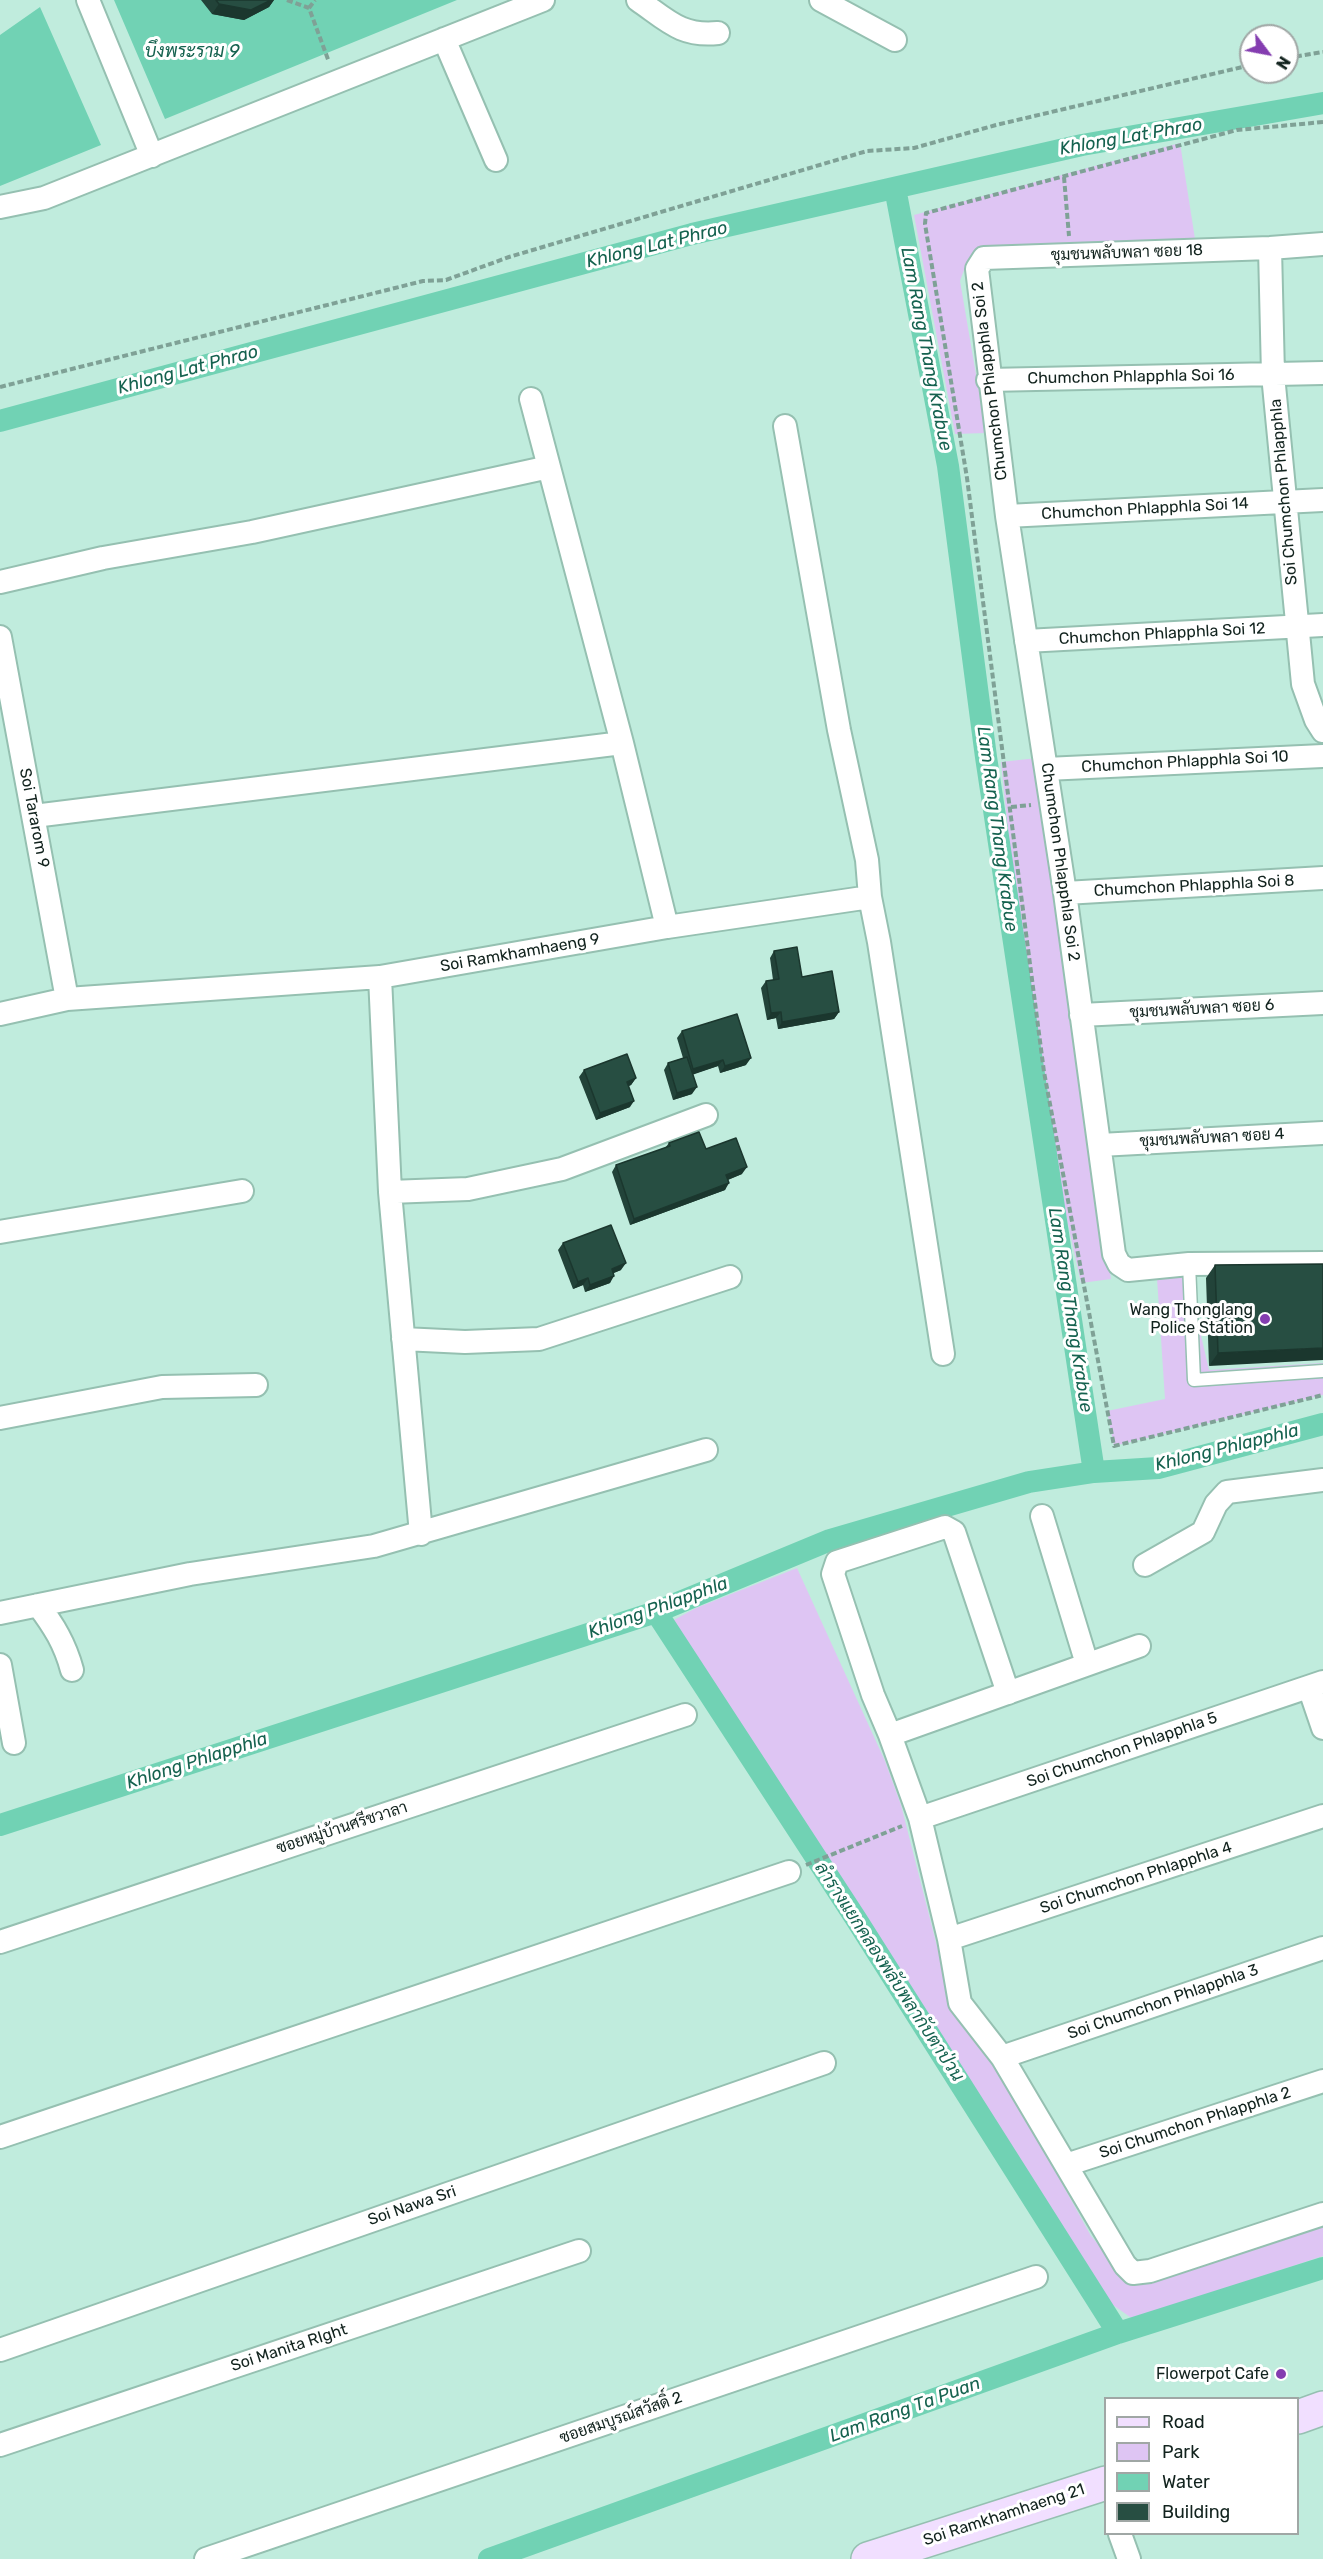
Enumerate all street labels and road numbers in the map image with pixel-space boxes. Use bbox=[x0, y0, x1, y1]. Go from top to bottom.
street label: ชุมชนพลับพลา ซอย 18 bbox=[1051, 241, 1203, 265]
street label: Chumchon Phlapphla Soi 2 bbox=[968, 281, 1012, 481]
street label: Chumchon Phlapphla Soi 16 bbox=[1027, 366, 1235, 388]
street label: Soi Chumchon Phlapphla bbox=[1266, 398, 1302, 586]
street label: Chumchon Phlapphla Soi 14 bbox=[1041, 494, 1249, 524]
street label: Chumchon Phlapphla Soi 12 bbox=[1058, 619, 1266, 649]
street label: Chumchon Phlapphla Soi 10 bbox=[1081, 747, 1289, 777]
street label: Chumchon Phlapphla Soi 2 bbox=[1037, 762, 1083, 962]
street label: Soi Tararom 9 bbox=[15, 767, 53, 869]
street label: Chumchon Phlapphla Soi 8 bbox=[1093, 871, 1295, 901]
street label: Soi Ramkhamhaeng 9 bbox=[439, 930, 601, 976]
street label: ชุมชนพลับพลา ซอย 6 bbox=[1129, 996, 1275, 1022]
street label: ชุมชนพลับพลา ซอย 4 bbox=[1139, 1125, 1285, 1151]
street label: Soi Chumchon Phlapphla 5 bbox=[1024, 1708, 1220, 1792]
street label: ซอยหมู่บ้านศรีชวาลา bbox=[274, 1798, 410, 1858]
street label: Soi Chumchon Phlapphla 4 bbox=[1038, 1838, 1234, 1918]
street label: Soi Chumchon Phlapphla 3 bbox=[1065, 1960, 1261, 2044]
street label: Soi Chumchon Phlapphla 2 bbox=[1097, 2083, 1293, 2163]
street label: Soi Nawa Sri bbox=[365, 2182, 459, 2230]
street label: Soi Manita RIght bbox=[228, 2320, 350, 2376]
street label: ซอยสมบูรณ์สวัสดิ์ 2 bbox=[557, 2388, 685, 2448]
street label: Soi Ramkhamhaeng 21 bbox=[921, 2480, 1087, 2550]

